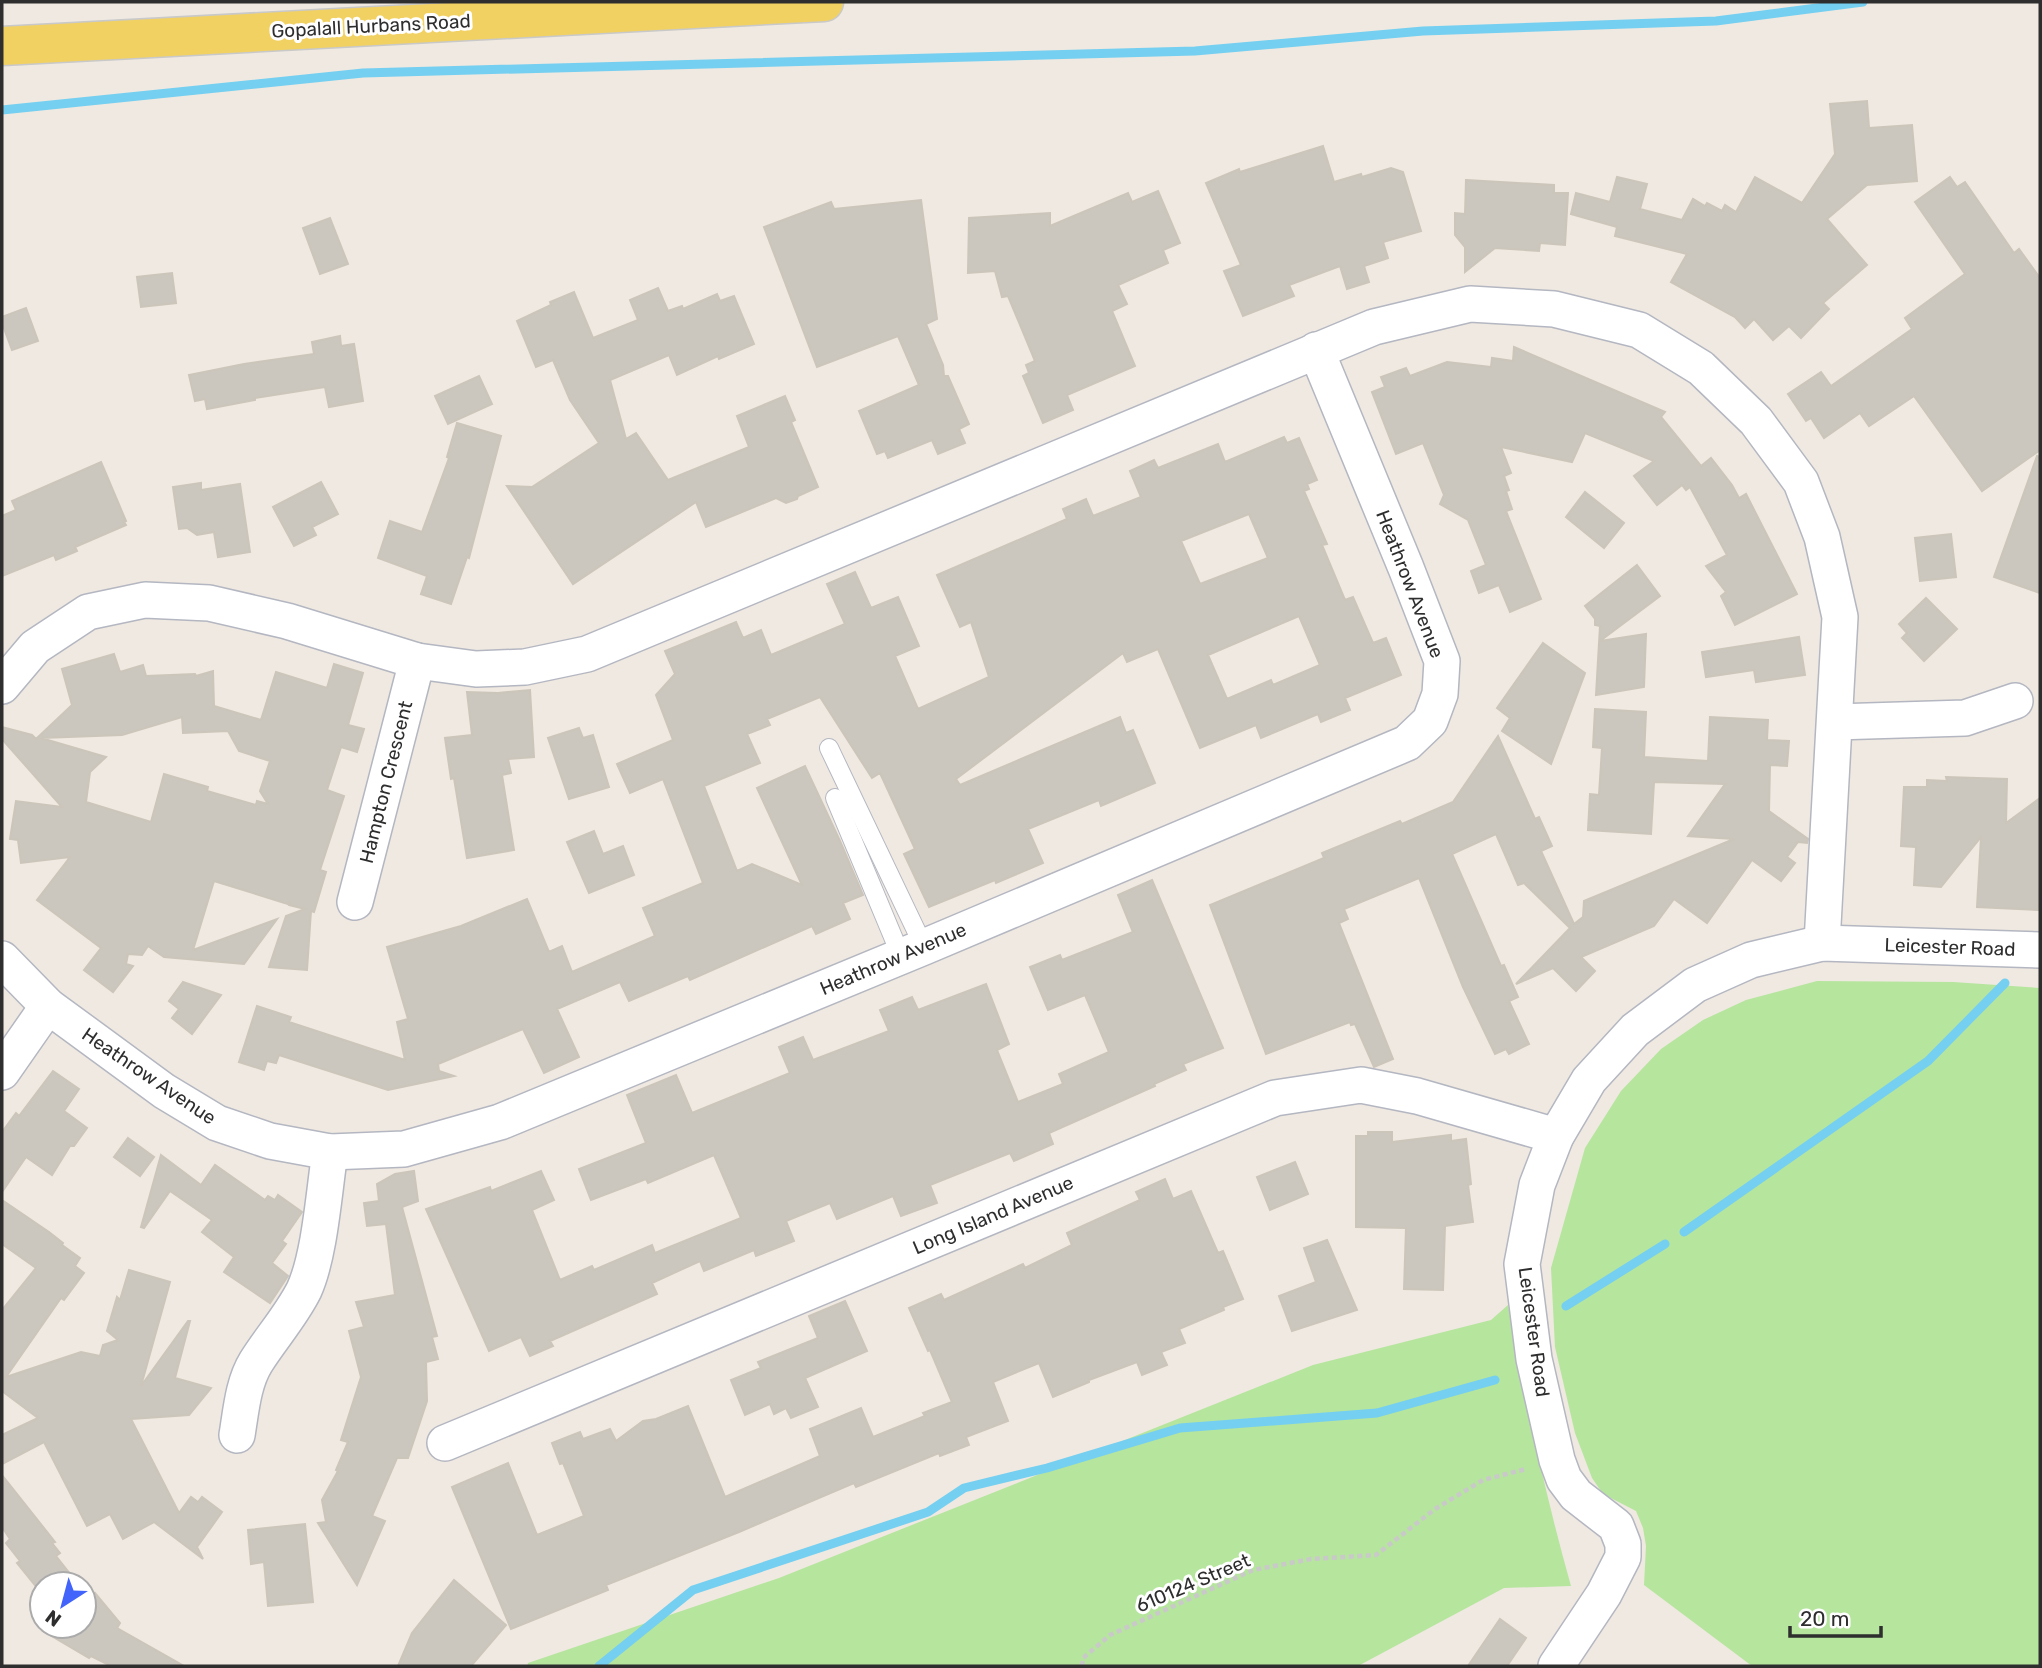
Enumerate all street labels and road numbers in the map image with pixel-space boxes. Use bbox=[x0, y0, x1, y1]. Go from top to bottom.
street label: Gopalall Hurbans Road bbox=[271, 9, 471, 43]
street label: Heathrow Avenue bbox=[1371, 507, 1449, 661]
street label: Hampton Crescent bbox=[355, 698, 417, 866]
street label: Heathrow Avenue bbox=[816, 918, 970, 1000]
street label: Leicester Road bbox=[1884, 933, 2016, 961]
street label: Heathrow Avenue bbox=[78, 1023, 220, 1129]
street label: Long Island Avenue bbox=[909, 1171, 1077, 1259]
street label: Leicester Road bbox=[1513, 1265, 1555, 1399]
street label: 610124 Street bbox=[1132, 1548, 1254, 1617]

